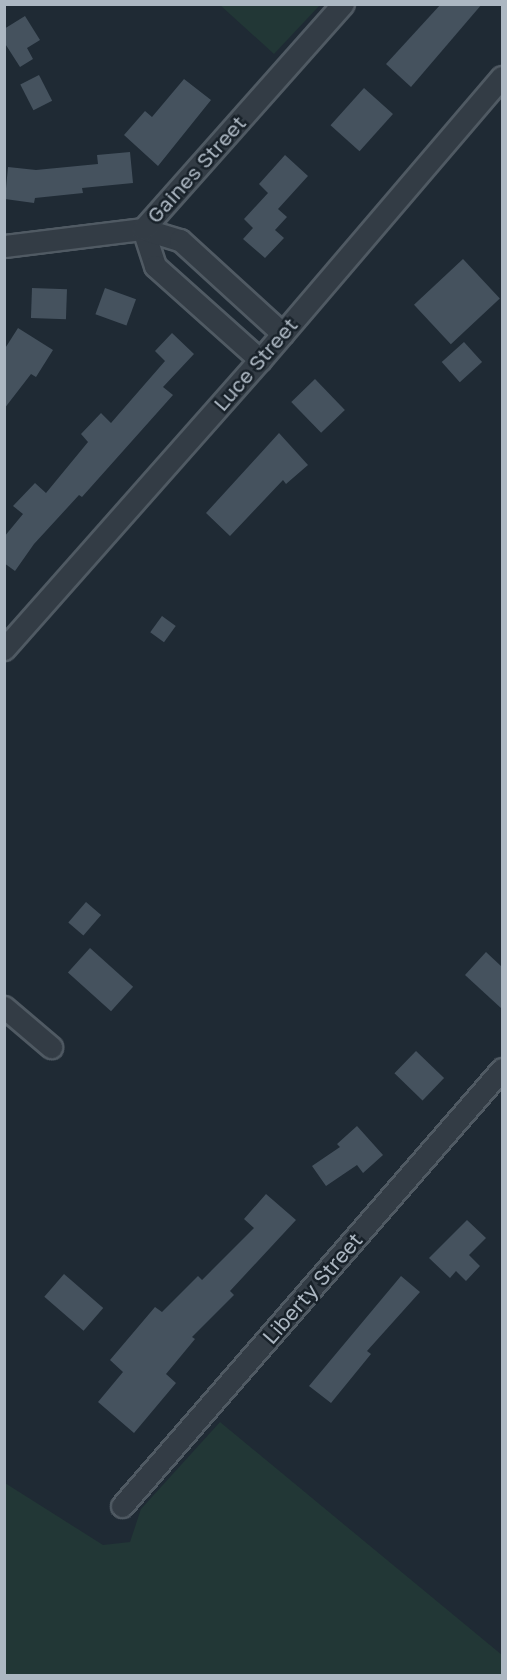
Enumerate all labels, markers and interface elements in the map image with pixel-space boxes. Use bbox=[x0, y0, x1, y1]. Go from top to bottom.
street label: Gaines Street bbox=[141, 110, 251, 228]
street label: Luce Street bbox=[208, 312, 302, 416]
street label: Liberty Street bbox=[257, 1227, 367, 1349]

